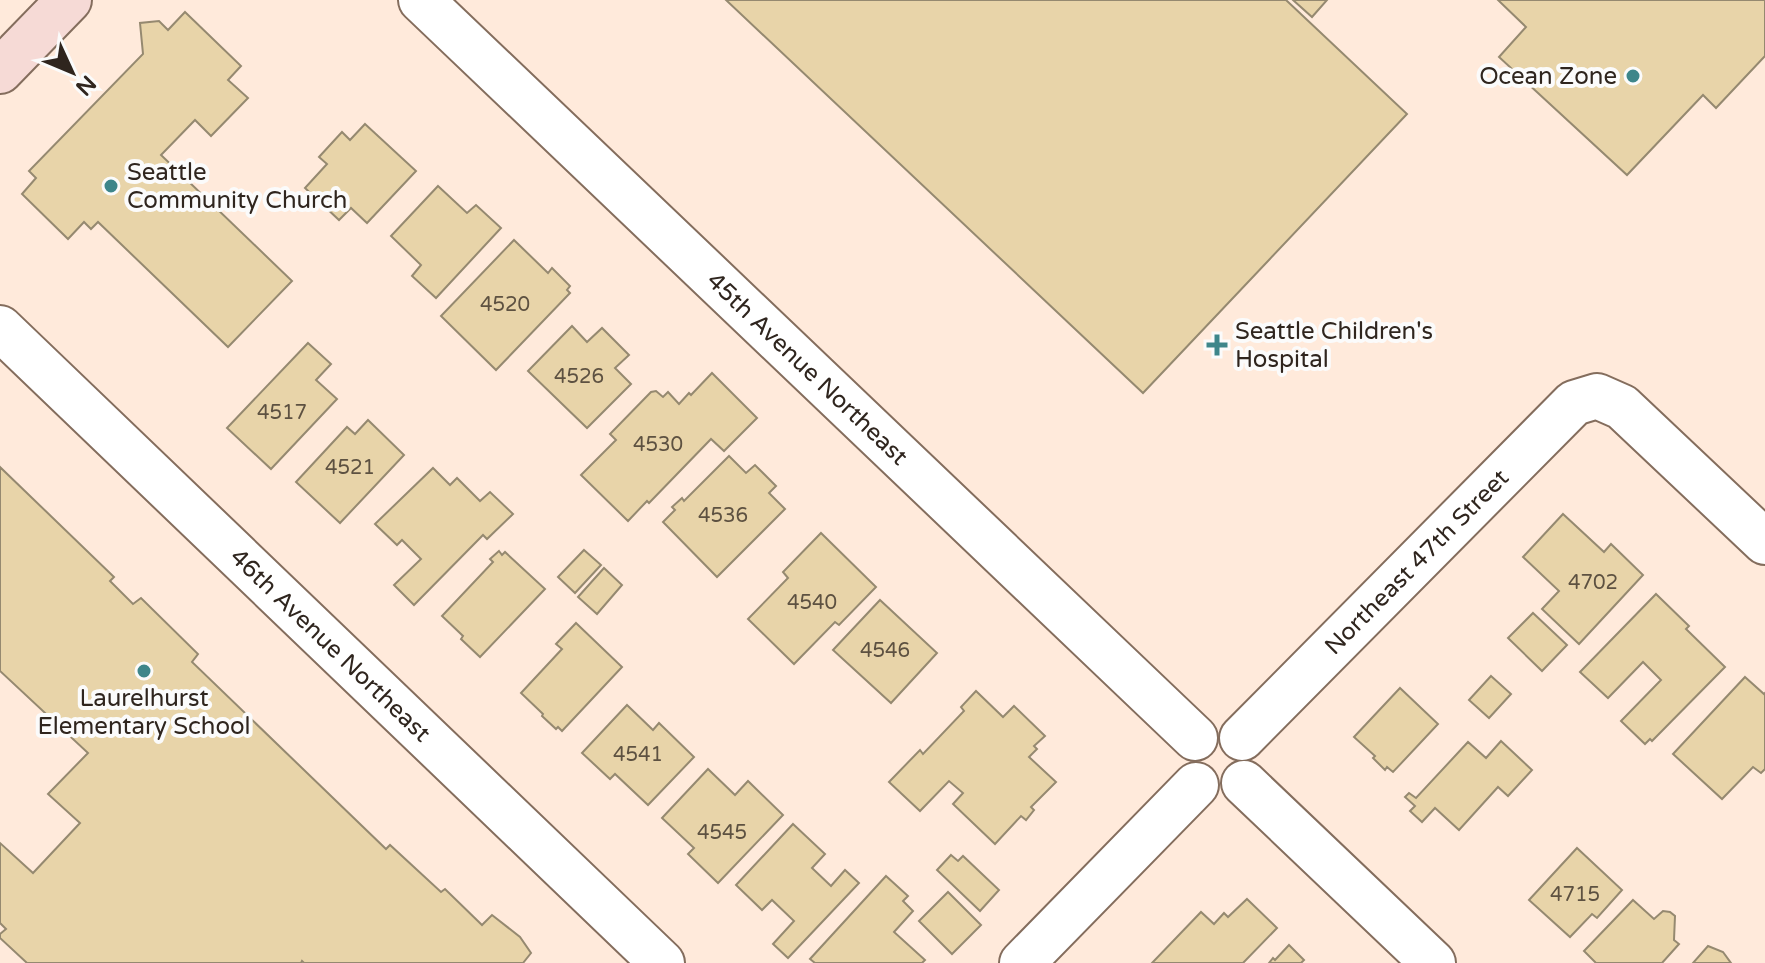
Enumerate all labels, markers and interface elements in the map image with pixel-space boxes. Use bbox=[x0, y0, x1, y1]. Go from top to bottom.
north arrow bbox=[32, 32, 112, 112]
place label: Ocean Zone bbox=[1479, 62, 1617, 91]
marker: Ocean Zone bbox=[1624, 67, 1642, 85]
text: N bbox=[70, 70, 101, 101]
place label: Seattle Community Church bbox=[127, 158, 347, 215]
marker: Seattle Community Church bbox=[102, 177, 120, 195]
street label: 45th Avenue Northeast bbox=[701, 266, 914, 471]
house number: 4520 bbox=[480, 293, 530, 317]
place label: Seattle Children's Hospital bbox=[1235, 317, 1433, 374]
marker: Seattle Children's Hospital bbox=[1206, 334, 1228, 356]
house number: 4526 bbox=[554, 365, 604, 389]
house number: 4517 bbox=[257, 401, 307, 425]
house number: 4530 bbox=[633, 433, 683, 457]
house number: 4521 bbox=[325, 456, 375, 480]
street label: Northeast 47th Street bbox=[1319, 463, 1515, 661]
house number: 4536 bbox=[698, 504, 748, 528]
street label: 46th Avenue Northeast bbox=[224, 542, 437, 748]
house number: 4702 bbox=[1568, 571, 1618, 595]
house number: 4540 bbox=[787, 591, 837, 615]
house number: 4546 bbox=[860, 639, 910, 663]
marker: Laurelhurst Elementary School bbox=[135, 662, 153, 680]
place label: Laurelhurst Elementary School bbox=[37, 684, 251, 741]
house number: 4541 bbox=[613, 743, 663, 767]
house number: 4545 bbox=[697, 821, 747, 845]
house number: 4715 bbox=[1550, 883, 1600, 907]

